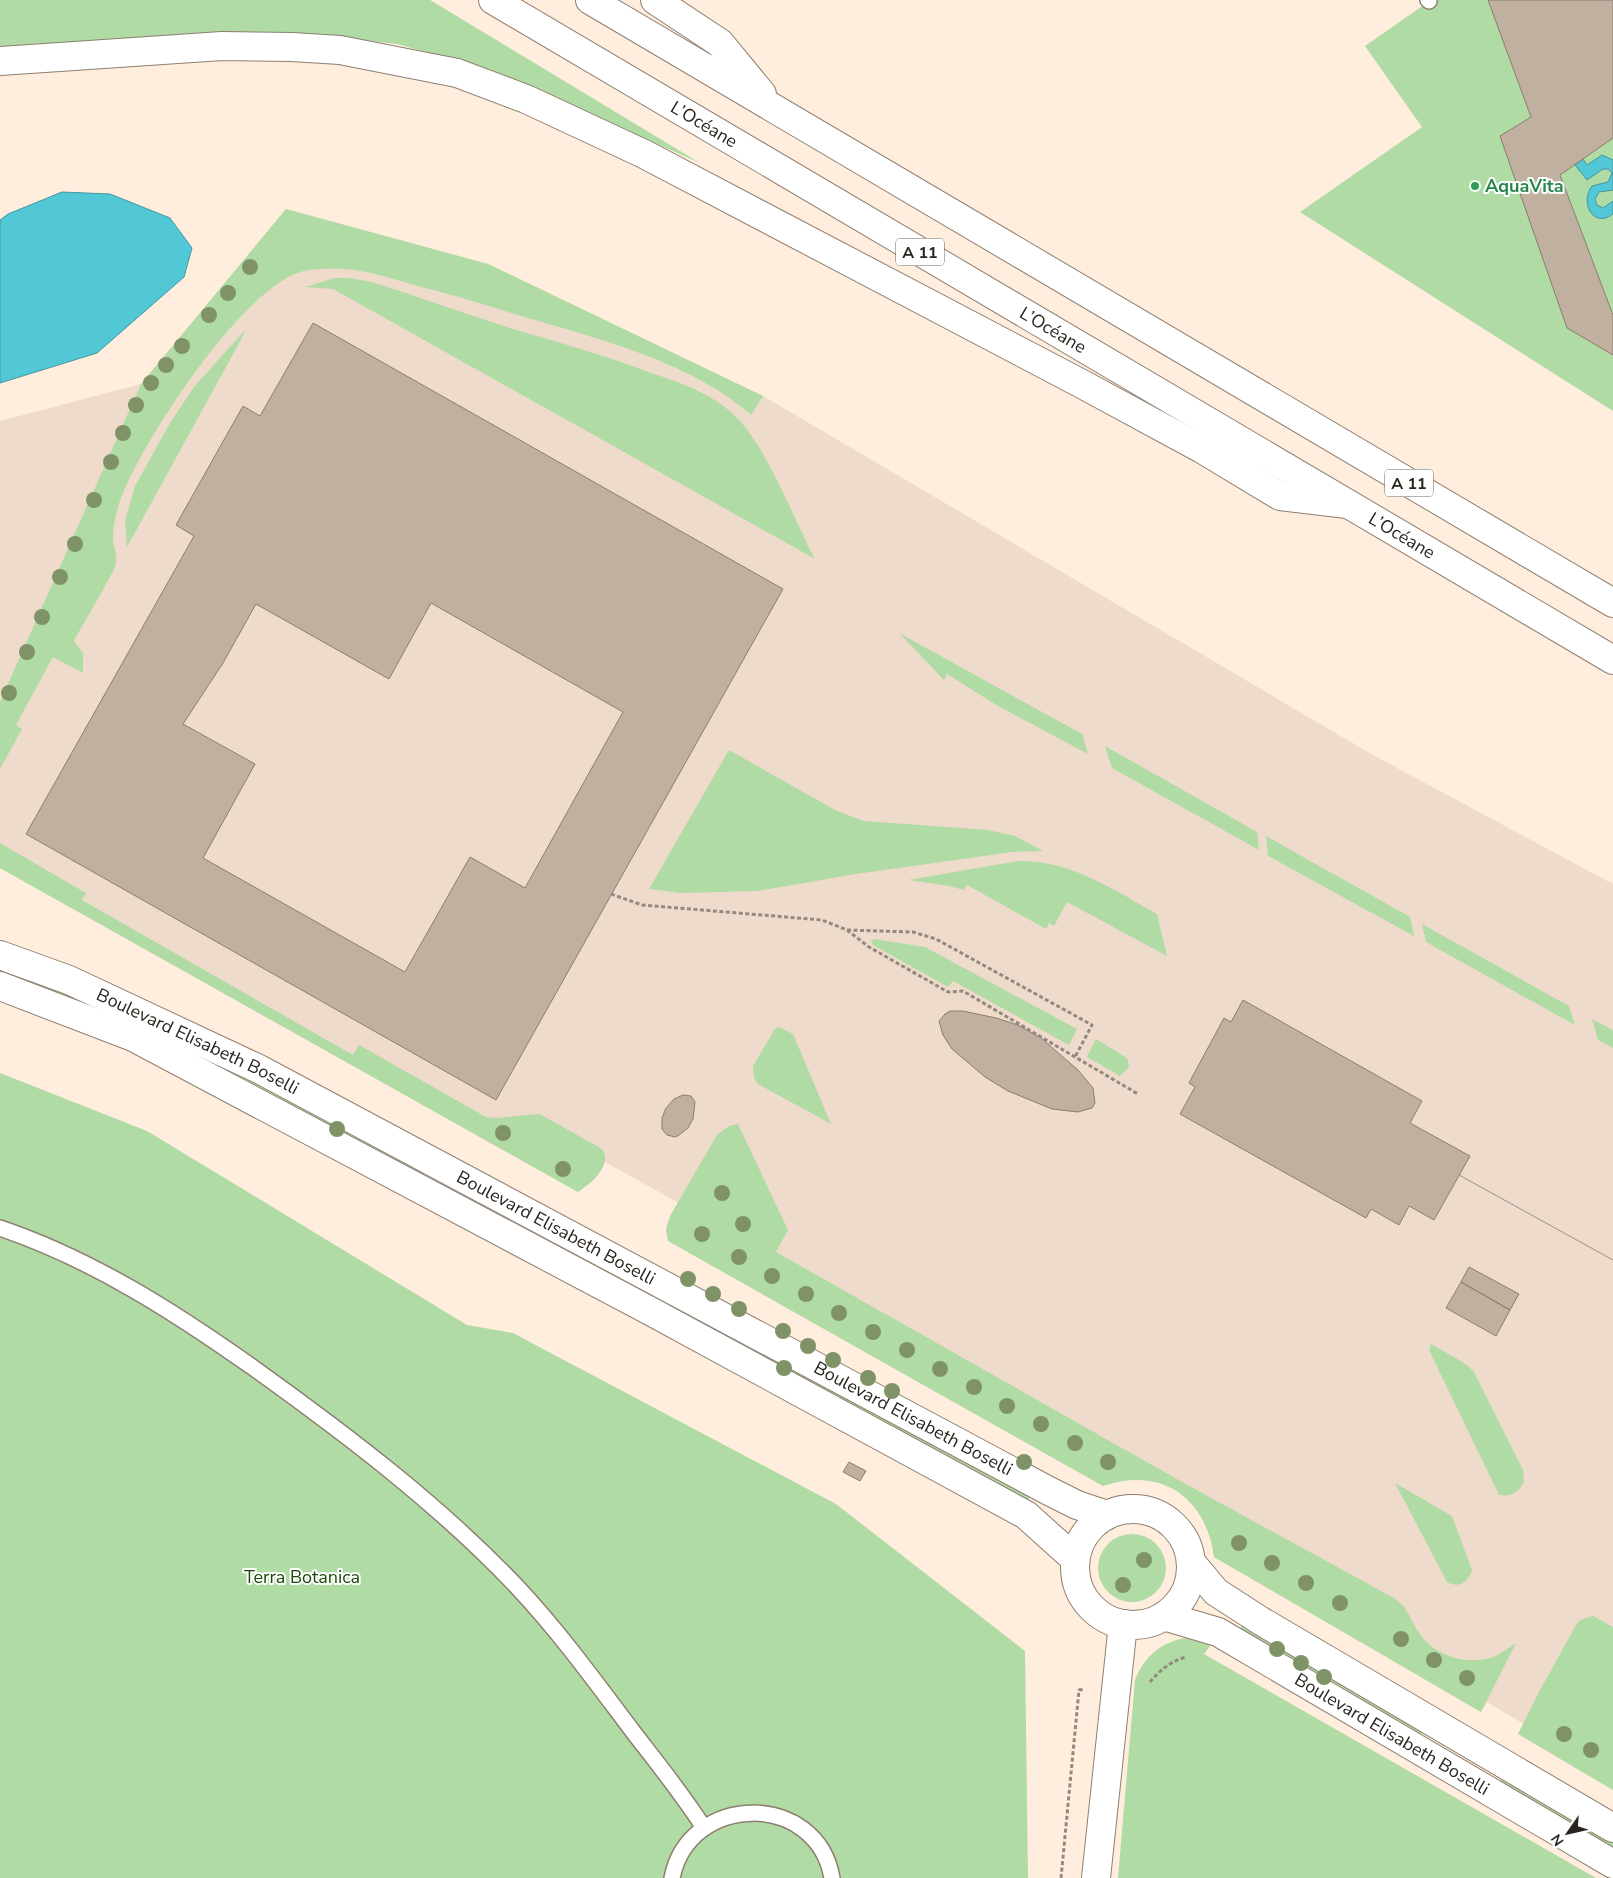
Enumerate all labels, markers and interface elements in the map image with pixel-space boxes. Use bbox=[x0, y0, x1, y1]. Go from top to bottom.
street label: L’Océane bbox=[666, 95, 742, 153]
place label: AquaVita bbox=[1485, 174, 1564, 198]
marker: AquaVita bbox=[1469, 180, 1481, 192]
road number: A 11 bbox=[896, 238, 944, 266]
street label: L’Océane bbox=[1015, 301, 1091, 359]
road number: A 11 bbox=[1385, 469, 1433, 496]
street label: L’Océane bbox=[1364, 507, 1440, 565]
street label: Boulevard Elisabeth Boselli bbox=[93, 983, 303, 1100]
street label: Boulevard Elisabeth Boselli bbox=[453, 1165, 660, 1291]
street label: Boulevard Elisabeth Boselli bbox=[810, 1356, 1017, 1481]
park label: Terra Botanica bbox=[244, 1565, 360, 1589]
street label: Boulevard Elisabeth Boselli bbox=[1290, 1668, 1494, 1801]
north arrow bbox=[1543, 1808, 1593, 1858]
text: N bbox=[1547, 1830, 1568, 1850]

